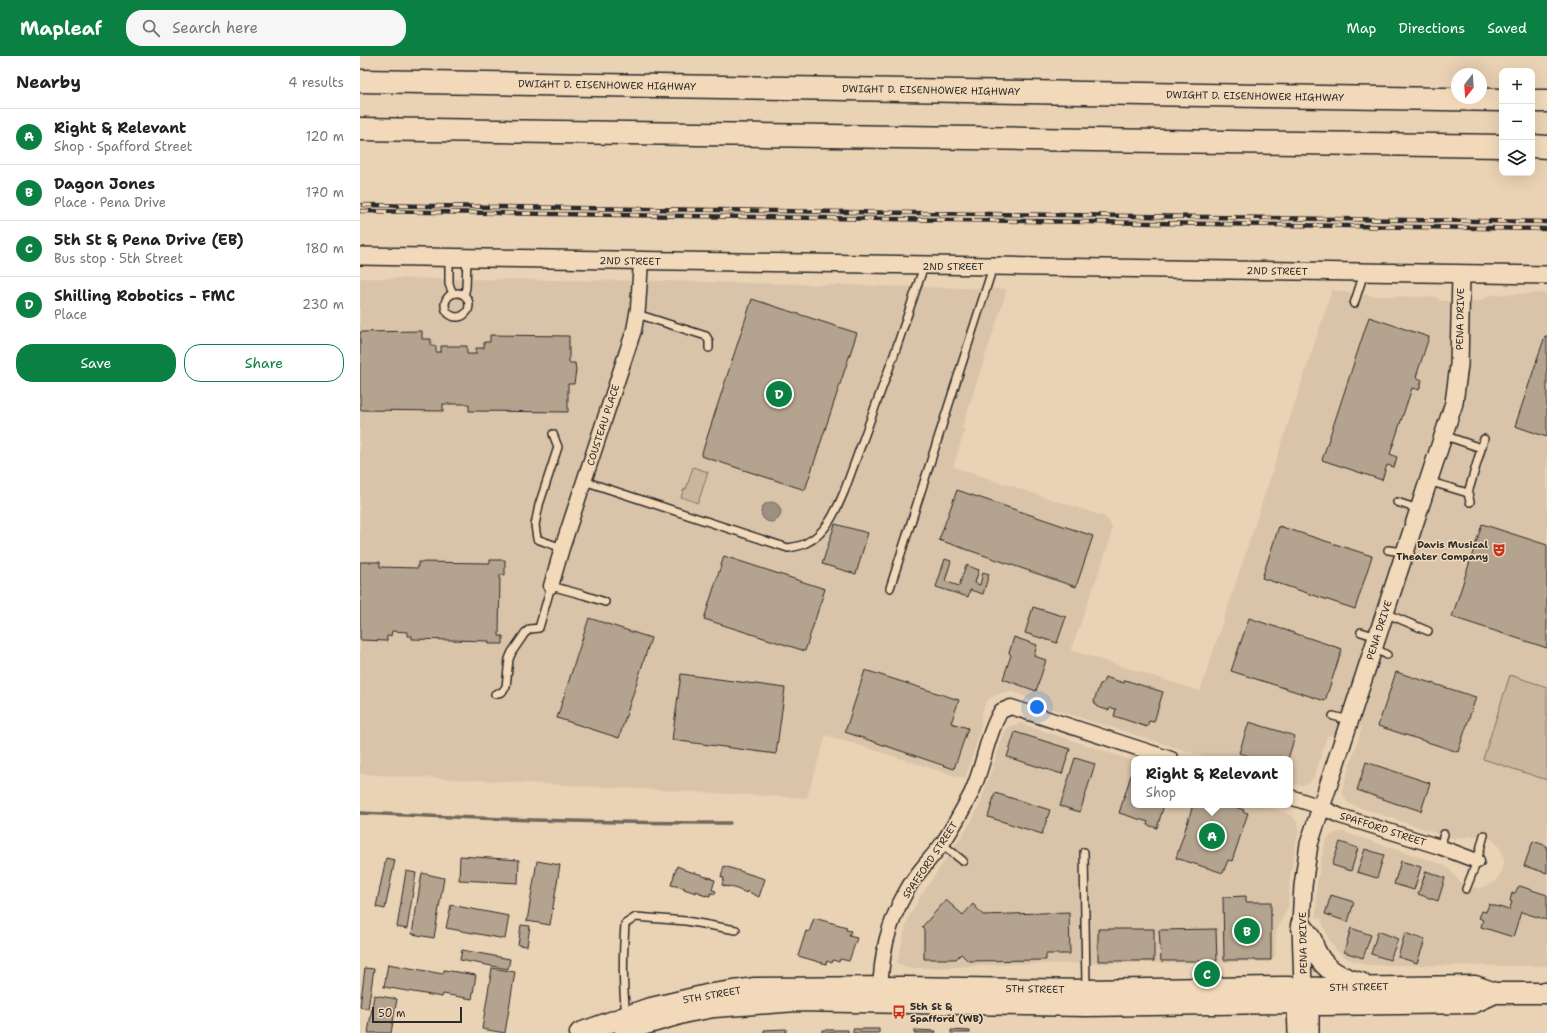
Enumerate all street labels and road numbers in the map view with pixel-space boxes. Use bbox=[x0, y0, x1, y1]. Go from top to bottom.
street label: DWIGHT D. EISENHOWER HIGHWAY bbox=[518, 77, 696, 93]
street label: DWIGHT D. EISENHOWER HIGHWAY bbox=[842, 82, 1020, 98]
street label: DWIGHT D. EISENHOWER HIGHWAY bbox=[1166, 88, 1344, 104]
street label: 2ND STREET bbox=[599, 254, 661, 268]
street label: 2ND STREET bbox=[922, 260, 984, 273]
street label: 2ND STREET bbox=[1246, 264, 1308, 278]
street label: PENA DRIVE bbox=[1453, 288, 1467, 350]
street label: COUSTEAU PLACE bbox=[584, 383, 622, 467]
street label: PENA DRIVE bbox=[1363, 598, 1395, 662]
street label: SPAFFORD STREET bbox=[1338, 809, 1428, 849]
street label: SPAFFORD STREET bbox=[899, 819, 961, 901]
street label: PENA DRIVE bbox=[1296, 912, 1310, 974]
street label: 5TH STREET bbox=[1329, 980, 1389, 994]
street label: 5TH STREET bbox=[1005, 982, 1065, 996]
street label: 5TH STREET bbox=[682, 983, 742, 1007]

